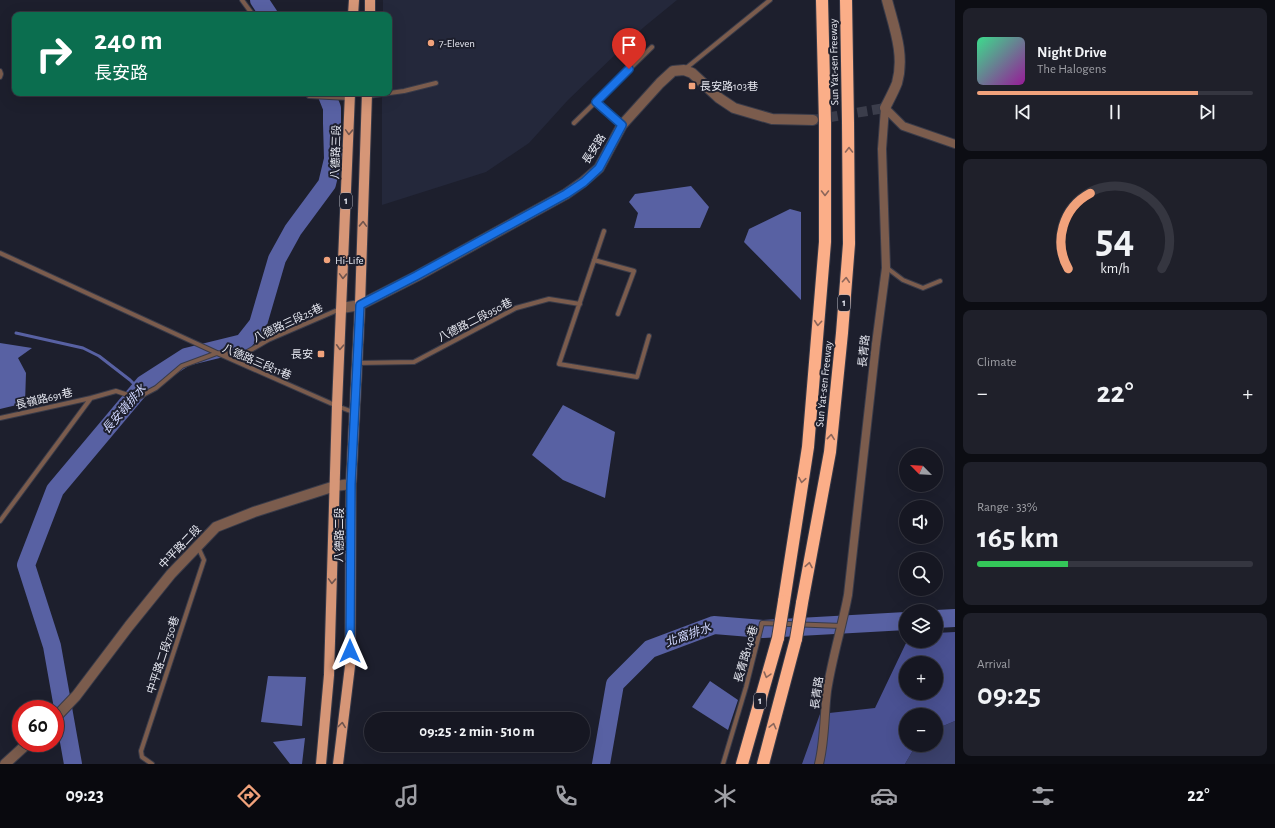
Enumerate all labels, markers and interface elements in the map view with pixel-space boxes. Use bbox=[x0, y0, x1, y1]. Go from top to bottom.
street label: Sun Yat-sen Freeway bbox=[828, 18, 840, 105]
text: 240 m bbox=[94, 27, 163, 55]
icon: right bbox=[28, 28, 80, 80]
pin bbox=[612, 28, 646, 69]
icon: arrive bbox=[618, 34, 640, 56]
marker: 7-Eleven bbox=[426, 38, 436, 48]
place label: 7-Eleven bbox=[439, 38, 475, 49]
text: Night Drive bbox=[1037, 45, 1107, 60]
text: The Halogens bbox=[1037, 63, 1106, 76]
text: 長安路 bbox=[94, 65, 148, 83]
place label: 長安路103巷 bbox=[700, 80, 758, 92]
marker: 長安路103巷 bbox=[687, 81, 697, 91]
icon: previous bbox=[1012, 101, 1034, 123]
icon: pause bbox=[1104, 101, 1126, 123]
icon: next bbox=[1196, 101, 1218, 123]
street label: 八德路三段 bbox=[329, 124, 342, 180]
one-way arrow bbox=[344, 129, 353, 135]
street label: 長安路 bbox=[580, 132, 608, 166]
one-way arrow bbox=[844, 147, 853, 153]
one-way arrow bbox=[821, 190, 829, 196]
road number: 1 bbox=[340, 193, 352, 209]
text: 54 bbox=[1096, 219, 1134, 260]
one-way arrow bbox=[358, 221, 367, 227]
marker: Hi-Life bbox=[322, 255, 332, 265]
place label: Hi-Life bbox=[335, 255, 364, 266]
text: km/h bbox=[1100, 261, 1130, 275]
one-way arrow bbox=[339, 273, 347, 279]
one-way arrow bbox=[842, 277, 851, 283]
road number: 1 bbox=[838, 295, 850, 311]
street label: 八德路二段950巷 bbox=[436, 296, 514, 343]
street label: 八德路三段25巷 bbox=[251, 301, 325, 344]
one-way arrow bbox=[813, 320, 822, 326]
street label: 長青路 bbox=[856, 334, 871, 368]
street label: Sun Yat-sen Freeway bbox=[814, 340, 834, 428]
street label: 八德路三段11巷 bbox=[221, 342, 293, 381]
one-way arrow bbox=[336, 344, 344, 350]
place label: 長安 bbox=[291, 348, 313, 360]
marker: 長安 bbox=[316, 349, 326, 359]
text: Climate bbox=[977, 356, 1016, 369]
text: 22° bbox=[1096, 378, 1134, 408]
water label: 長安嶺排水 bbox=[99, 381, 149, 436]
text: − bbox=[977, 382, 988, 404]
text: + bbox=[1242, 382, 1253, 404]
street label: 長嶺路691巷 bbox=[14, 386, 74, 411]
one-way arrow bbox=[827, 434, 836, 440]
north arrow bbox=[899, 448, 943, 492]
map controls bbox=[899, 448, 943, 752]
one-way arrow bbox=[799, 477, 807, 483]
button: sound bbox=[899, 500, 943, 544]
text: Range · 33% bbox=[977, 501, 1038, 514]
street label: 八德路二段 bbox=[333, 508, 345, 563]
street label: 中平路二段 bbox=[156, 523, 203, 571]
text: 165 km bbox=[977, 523, 1059, 553]
button: search bbox=[899, 552, 943, 596]
one-way arrow bbox=[804, 562, 813, 568]
one-way arrow bbox=[328, 578, 336, 584]
button: layers bbox=[899, 604, 943, 648]
street label: 中平路二段750巷 bbox=[144, 614, 181, 695]
water label: 北窩排水 bbox=[663, 620, 714, 649]
street label: 長青路140巷 bbox=[732, 624, 759, 684]
position arrow bbox=[329, 630, 371, 672]
button: + bbox=[899, 656, 943, 700]
text: Arrival bbox=[977, 658, 1010, 671]
one-way arrow bbox=[763, 671, 772, 678]
street label: 長青路 bbox=[808, 676, 825, 710]
text: 09:25 bbox=[977, 680, 1041, 710]
road number: 1 bbox=[754, 693, 766, 709]
speed limit sign: 60 bbox=[12, 700, 64, 752]
button: − bbox=[899, 708, 943, 752]
one-way arrow bbox=[338, 722, 347, 728]
one-way arrow bbox=[768, 723, 777, 730]
text: 09:25 · 2 min · 510 m bbox=[419, 724, 535, 739]
icon: directions bbox=[235, 782, 263, 810]
icon: music bbox=[393, 782, 421, 810]
icon: phone bbox=[552, 782, 580, 810]
icon: climate bbox=[711, 782, 739, 810]
icon: car bbox=[870, 782, 898, 810]
icon: filters bbox=[1029, 782, 1057, 810]
text: 09:23 bbox=[65, 787, 104, 805]
text: 22° bbox=[1187, 787, 1210, 805]

